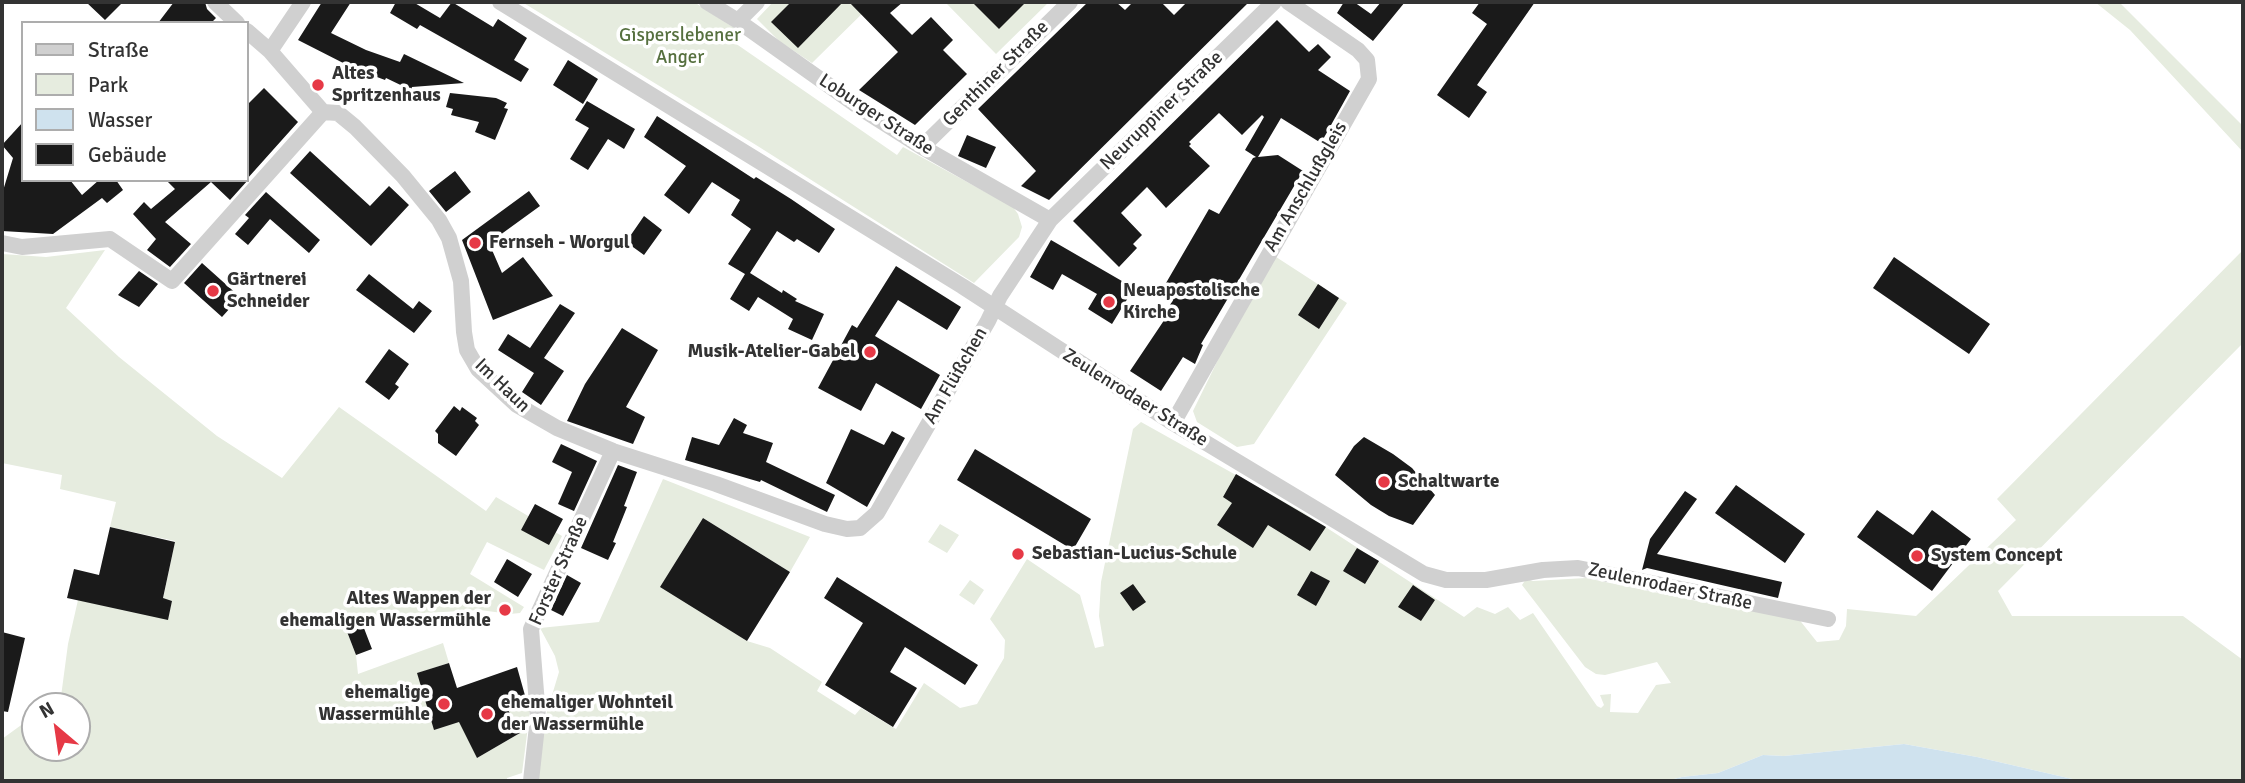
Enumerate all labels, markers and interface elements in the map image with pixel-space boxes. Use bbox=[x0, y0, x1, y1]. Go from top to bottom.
street label: Genthiner Straße bbox=[938, 16, 1054, 132]
legend bbox=[21, 21, 248, 182]
park label: Gisperslebener Anger bbox=[619, 25, 741, 69]
text: Straße bbox=[88, 37, 149, 63]
street label: Neuruppiner Straße bbox=[1096, 47, 1228, 175]
place label: Altes Spritzenhaus bbox=[332, 63, 441, 107]
street label: Loburger Straße bbox=[814, 69, 938, 161]
text: Park bbox=[88, 72, 128, 98]
marker: Altes Spritzenhaus bbox=[310, 77, 326, 93]
text: Wasser bbox=[88, 107, 152, 133]
street label: Am Anschlußgleis bbox=[1259, 118, 1353, 256]
text: Gebäude bbox=[88, 142, 167, 168]
place label: Fernseh - Worgul bbox=[489, 232, 630, 254]
marker: Fernseh - Worgul bbox=[467, 235, 483, 251]
place label: Gärtnerei Schneider bbox=[227, 269, 310, 313]
place label: Neuapostolische Kirche bbox=[1123, 280, 1260, 324]
marker: Gärtnerei Schneider bbox=[205, 283, 221, 299]
marker: Neuapostolische Kirche bbox=[1101, 294, 1117, 310]
street label: Am Flüßchen bbox=[919, 324, 993, 428]
place label: Musik-Atelier-Gabel bbox=[688, 341, 856, 363]
marker: Musik-Atelier-Gabel bbox=[862, 344, 878, 360]
street label: Zeulenrodaer Straße bbox=[1058, 344, 1212, 452]
street label: Im Haun bbox=[470, 354, 534, 418]
place label: Schaltwarte bbox=[1398, 471, 1500, 493]
marker: Schaltwarte bbox=[1376, 474, 1392, 490]
street label: Forster Straße bbox=[525, 513, 593, 629]
place label: Sebastian-Lucius-Schule bbox=[1032, 543, 1237, 565]
place label: System Concept bbox=[1931, 545, 2063, 567]
marker: Sebastian-Lucius-Schule bbox=[1010, 546, 1026, 562]
marker: System Concept bbox=[1909, 548, 1925, 564]
street label: Zeulenrodaer Straße bbox=[1586, 558, 1754, 616]
place label: Altes Wappen der ehemaligen Wassermühle bbox=[280, 588, 491, 632]
marker: Altes Wappen der ehemaligen Wassermühle bbox=[497, 602, 513, 618]
place label: ehemalige Wassermühle bbox=[319, 682, 430, 726]
north arrow bbox=[21, 692, 91, 762]
place label: ehemaliger Wohnteil der Wassermühle bbox=[501, 692, 673, 736]
marker: ehemalige Wassermühle bbox=[436, 696, 452, 712]
text: N bbox=[35, 697, 58, 724]
marker: ehemaliger Wohnteil der Wassermühle bbox=[479, 706, 495, 722]

